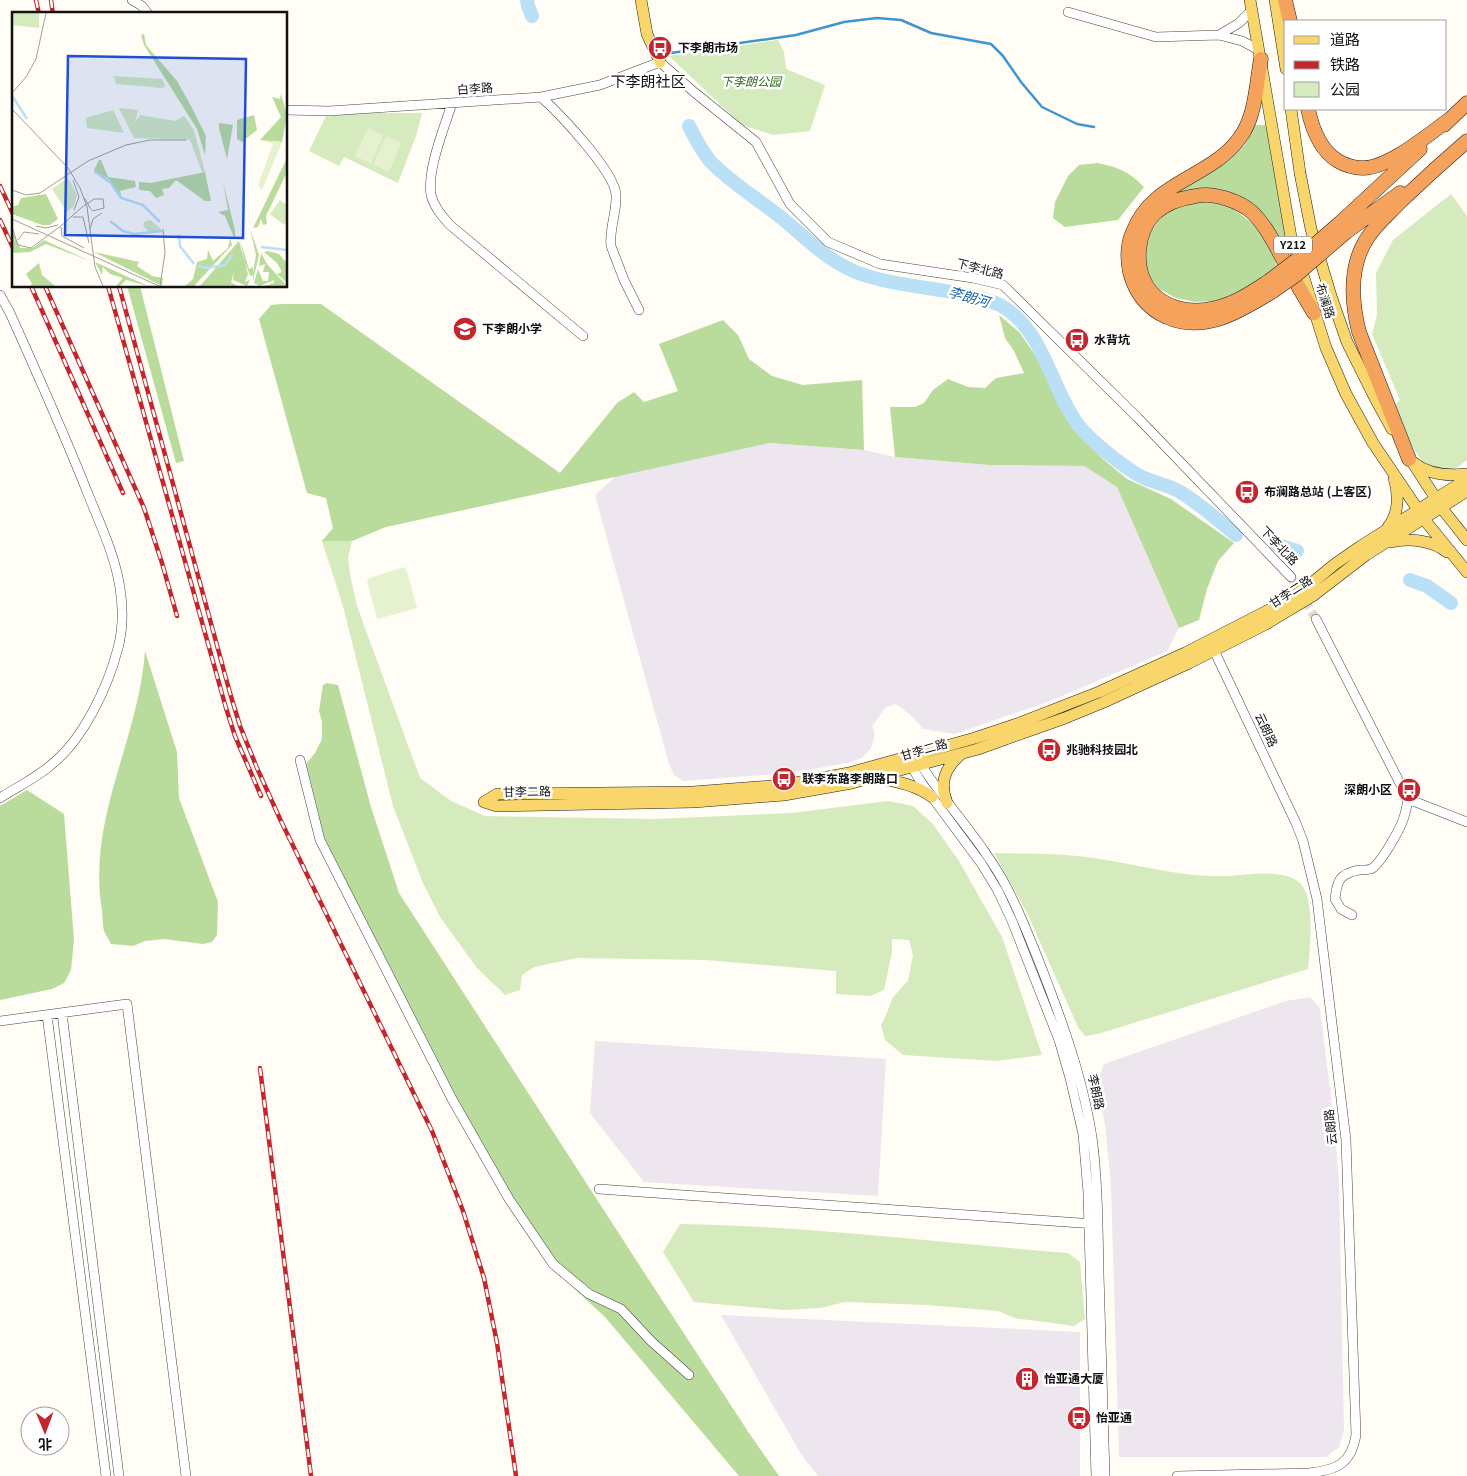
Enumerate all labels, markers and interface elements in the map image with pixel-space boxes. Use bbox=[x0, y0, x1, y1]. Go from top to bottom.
inset map bbox=[12, 12, 288, 288]
legend bbox=[1284, 20, 1447, 110]
text: 道路 bbox=[1330, 28, 1360, 49]
bus stop icon: 下李朗市场 bbox=[647, 35, 673, 61]
place label: 下李朗市场 bbox=[678, 38, 738, 55]
text: 铁路 bbox=[1330, 53, 1360, 74]
district label: 下李朗社区 bbox=[610, 70, 686, 91]
park label: 下李朗公园 bbox=[721, 72, 783, 89]
street label: 白李路 bbox=[456, 78, 493, 97]
text: 公园 bbox=[1330, 78, 1360, 99]
road number: Y212 bbox=[1274, 236, 1312, 254]
street label: 下李北路 bbox=[955, 253, 1006, 282]
water label: 李朗河 bbox=[946, 281, 995, 312]
street label: 布澜路 bbox=[1313, 281, 1340, 320]
school or university icon: 下李朗小学 bbox=[452, 316, 478, 342]
place label: 下李朗小学 bbox=[482, 319, 542, 336]
bus stop icon: 水背坑 bbox=[1064, 327, 1090, 353]
place label: 水背坑 bbox=[1094, 330, 1130, 347]
bus stop icon: 布澜路总站 (上客区) bbox=[1234, 479, 1260, 505]
place label: 布澜路总站 (上客区) bbox=[1264, 482, 1372, 499]
street label: 下李北路 bbox=[1257, 522, 1303, 568]
street label: 甘李二路 bbox=[1265, 571, 1315, 611]
street label: 云朗路 bbox=[1252, 709, 1283, 749]
street label: 甘李二路 bbox=[898, 734, 949, 763]
bus stop icon: 兆驰科技园北 bbox=[1036, 737, 1062, 763]
place label: 兆驰科技园北 bbox=[1066, 740, 1138, 757]
bus stop icon: 联李东路李朗路口 bbox=[771, 766, 797, 792]
place label: 联李东路李朗路口 bbox=[802, 769, 898, 786]
bus stop icon: 深朗小区 bbox=[1396, 777, 1422, 803]
place label: 深朗小区 bbox=[1344, 780, 1392, 797]
street label: 甘李二路 bbox=[503, 782, 551, 799]
street label: 李朗路 bbox=[1085, 1072, 1110, 1111]
street label: 云朗路 bbox=[1319, 1108, 1340, 1146]
building icon: 怡亚通大厦 bbox=[1014, 1366, 1040, 1392]
place label: 怡亚通大厦 bbox=[1044, 1369, 1104, 1386]
bus stop icon: 怡亚通 bbox=[1066, 1405, 1092, 1431]
north arrow bbox=[20, 1406, 70, 1456]
place label: 怡亚通 bbox=[1096, 1408, 1132, 1425]
text: 北 bbox=[38, 1435, 52, 1455]

